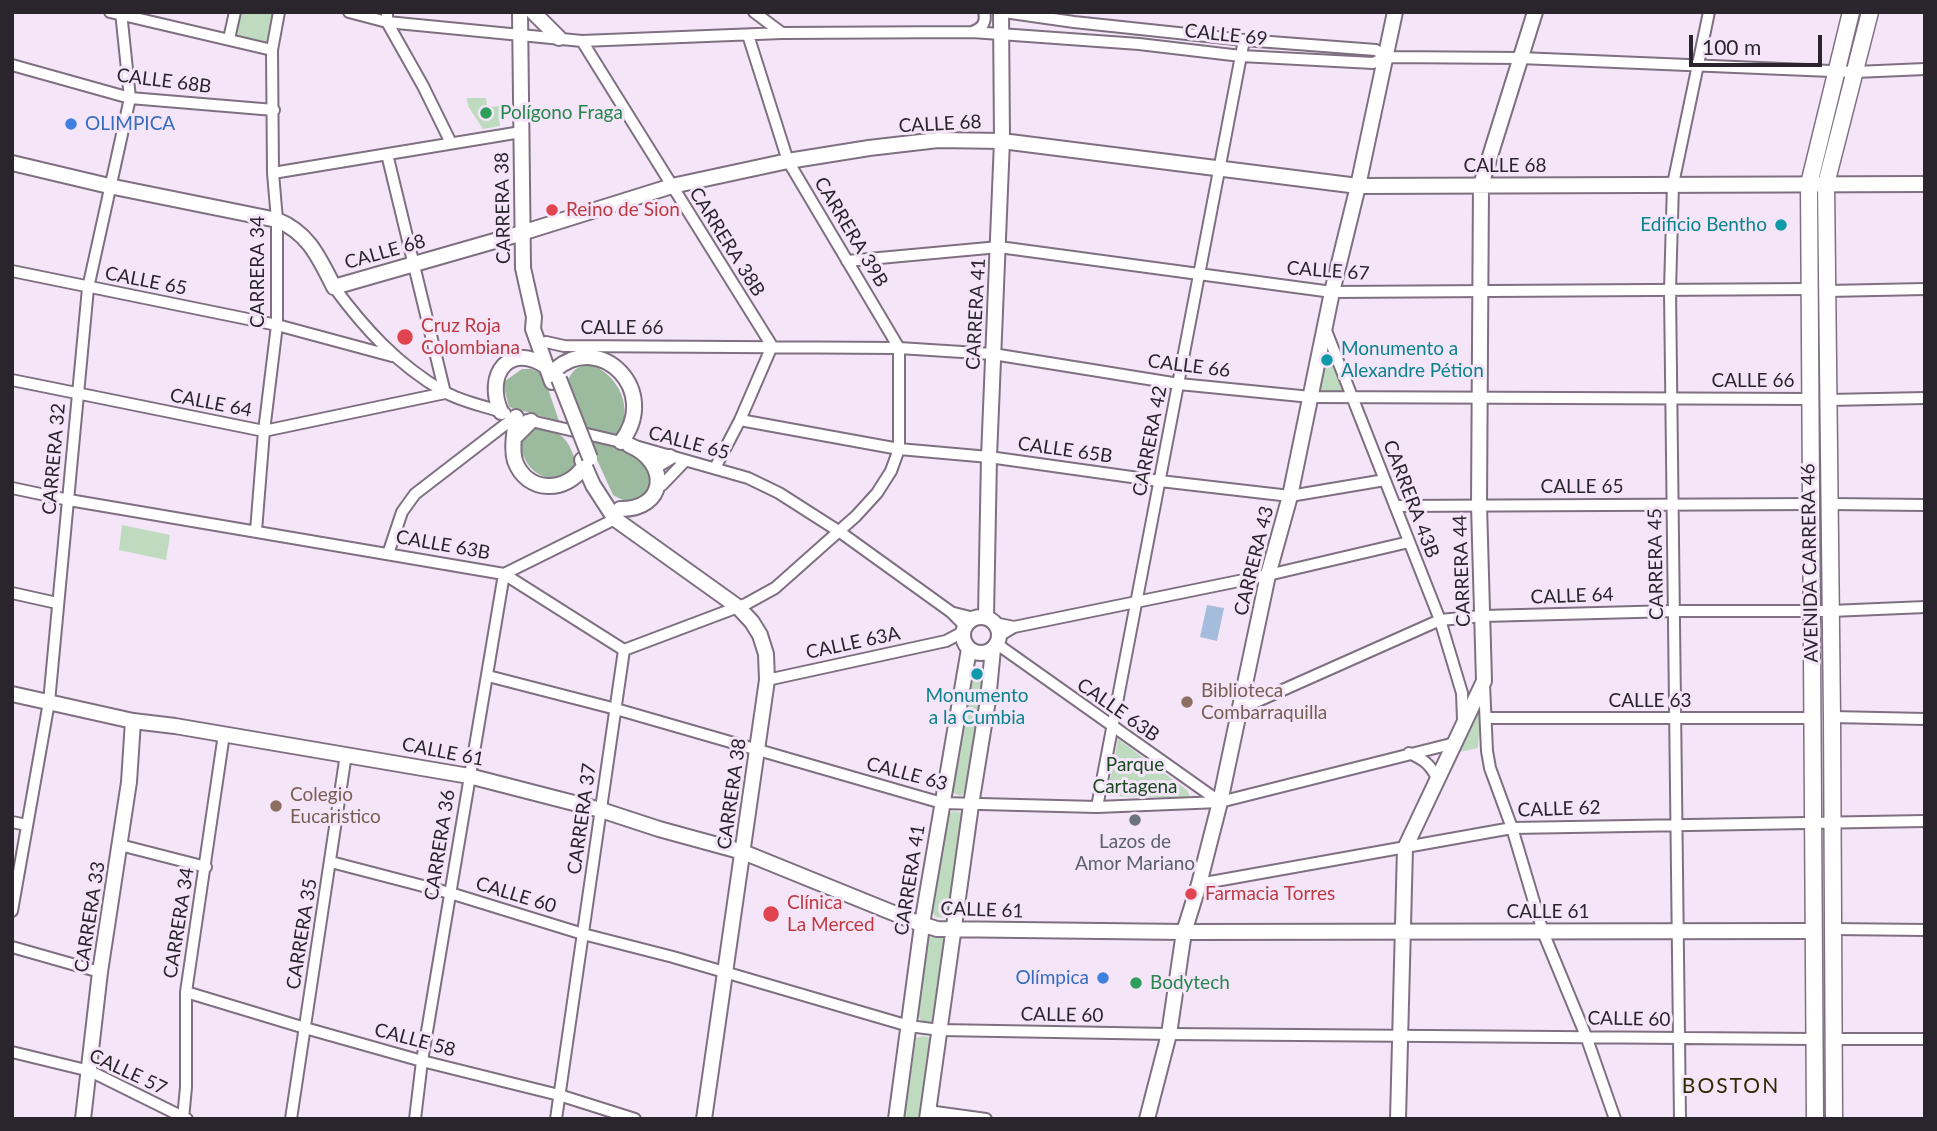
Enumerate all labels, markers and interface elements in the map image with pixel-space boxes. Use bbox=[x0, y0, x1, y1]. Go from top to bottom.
street label: CALLE 69 bbox=[1184, 19, 1268, 51]
scale bar bbox=[1692, 21, 1825, 65]
text: 100 m bbox=[1702, 34, 1761, 59]
street label: CALLE 68B bbox=[115, 64, 213, 98]
place label: Polígono Fraga bbox=[500, 102, 623, 124]
marker: Polígono Fraga bbox=[478, 105, 494, 121]
street label: CALLE 68 bbox=[898, 110, 982, 138]
place label: OLIMPICA bbox=[85, 113, 175, 135]
marker: OLIMPICA bbox=[63, 116, 79, 132]
street label: CARRERA 38 bbox=[491, 152, 515, 264]
street label: CALLE 68 bbox=[1464, 155, 1546, 177]
street label: CARRERA 39B bbox=[809, 173, 893, 291]
street label: CARRERA 38B bbox=[684, 183, 770, 301]
place label: Reino de Sion bbox=[566, 199, 680, 221]
marker: Reino de Sion bbox=[544, 202, 560, 218]
place label: Edificio Bentho bbox=[1640, 214, 1767, 236]
street label: CARRERA 34 bbox=[247, 216, 269, 328]
marker: Edificio Bentho bbox=[1773, 217, 1789, 233]
street label: CALLE 68 bbox=[342, 230, 428, 274]
street label: CARRERA 41 bbox=[962, 257, 990, 371]
street label: CALLE 67 bbox=[1286, 257, 1370, 285]
street label: CALLE 65 bbox=[103, 262, 189, 300]
place label: Cruz Roja Colombiana bbox=[421, 315, 520, 359]
street label: CALLE 66 bbox=[581, 317, 663, 339]
marker: Cruz Roja Colombiana bbox=[395, 327, 415, 347]
place label: Monumento a Alexandre Pétion bbox=[1341, 338, 1484, 382]
street label: CALLE 66 bbox=[1146, 350, 1232, 382]
marker: Monumento a Alexandre Pétion bbox=[1319, 352, 1335, 368]
street label: CALLE 66 bbox=[1712, 370, 1794, 392]
street label: CALLE 64 bbox=[168, 384, 254, 422]
street label: CARRERA 42 bbox=[1128, 384, 1172, 498]
street label: CARRERA 32 bbox=[38, 402, 70, 516]
street label: CALLE 65 bbox=[646, 421, 732, 465]
street label: CALLE 65B bbox=[1016, 432, 1114, 468]
street label: CARRERA 43B bbox=[1378, 437, 1444, 561]
street label: AVENIDA CARRERA 46 bbox=[1797, 463, 1823, 663]
street label: CALLE 65 bbox=[1541, 476, 1623, 498]
street label: CARRERA 43 bbox=[1229, 504, 1279, 618]
street label: CARRERA 45 bbox=[1644, 508, 1668, 620]
street label: CARRERA 44 bbox=[1449, 515, 1475, 627]
street label: CALLE 63B bbox=[394, 526, 492, 564]
street label: CALLE 64 bbox=[1530, 583, 1614, 609]
street label: CALLE 63A bbox=[804, 622, 902, 664]
marker: Monumento a la Cumbia bbox=[969, 666, 985, 682]
street label: CALLE 63B bbox=[1072, 673, 1164, 747]
place label: Biblioteca Combarraquilla bbox=[1201, 680, 1327, 724]
place label: Monumento a la Cumbia bbox=[926, 685, 1028, 729]
street label: CALLE 63 bbox=[1609, 690, 1691, 712]
marker: Biblioteca Combarraquilla bbox=[1179, 694, 1195, 710]
street label: CALLE 61 bbox=[400, 733, 486, 771]
street label: CARRERA 38 bbox=[713, 737, 751, 851]
street label: CALLE 63 bbox=[864, 752, 950, 796]
park label: Parque Cartagena bbox=[1092, 754, 1178, 798]
street label: CARRERA 37 bbox=[563, 762, 601, 876]
place label: Colegio Eucaristico bbox=[290, 784, 381, 828]
street label: CARRERA 36 bbox=[420, 788, 460, 902]
street label: CALLE 62 bbox=[1517, 796, 1601, 822]
marker: Colegio Eucaristico bbox=[268, 798, 284, 814]
marker: Lazos de Amor Mariano bbox=[1127, 812, 1143, 828]
street label: CARRERA 41 bbox=[890, 823, 930, 937]
place label: Lazos de Amor Mariano bbox=[1075, 831, 1195, 875]
street label: CARRERA 33 bbox=[70, 860, 110, 974]
street label: CARRERA 34 bbox=[159, 866, 199, 980]
street label: CALLE 60 bbox=[473, 872, 559, 918]
street label: CARRERA 35 bbox=[282, 877, 322, 991]
place label: Farmacia Torres bbox=[1205, 883, 1335, 905]
marker: Farmacia Torres bbox=[1183, 886, 1199, 902]
place label: Clínica La Merced bbox=[787, 892, 875, 936]
street label: CALLE 61 bbox=[940, 897, 1024, 923]
street label: CALLE 61 bbox=[1507, 901, 1589, 923]
marker: Clínica La Merced bbox=[761, 904, 781, 924]
place label: Olímpica bbox=[1016, 967, 1089, 989]
marker: Olímpica bbox=[1095, 970, 1111, 986]
place label: Bodytech bbox=[1150, 972, 1230, 994]
marker: Bodytech bbox=[1128, 975, 1144, 991]
street label: CALLE 60 bbox=[1020, 1003, 1104, 1027]
street label: CALLE 60 bbox=[1587, 1007, 1671, 1031]
street label: CALLE 58 bbox=[372, 1018, 458, 1062]
street label: CALLE 57 bbox=[86, 1044, 170, 1100]
district label: BOSTON bbox=[1683, 1073, 1779, 1099]

